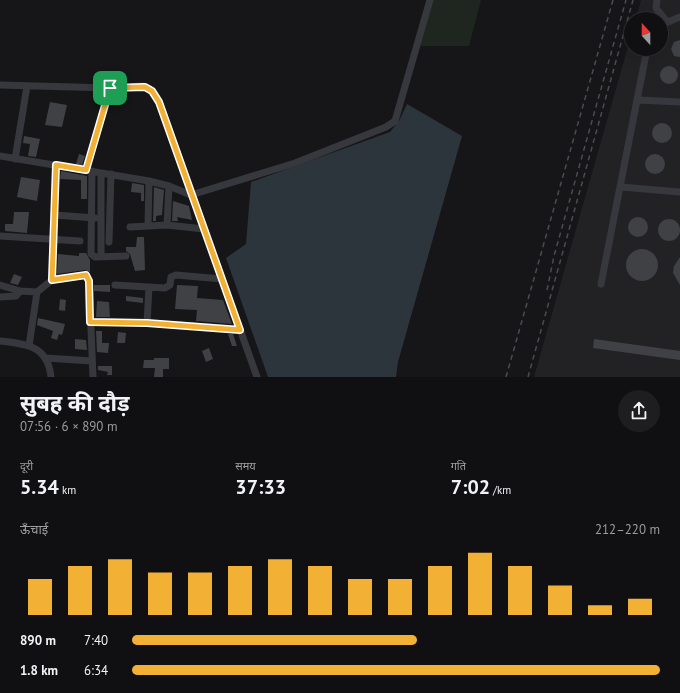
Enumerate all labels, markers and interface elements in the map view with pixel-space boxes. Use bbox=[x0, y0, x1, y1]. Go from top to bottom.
north arrow bbox=[624, 12, 668, 56]
map controls bbox=[624, 12, 668, 56]
pin bbox=[93, 71, 127, 105]
icon: arrive bbox=[99, 77, 121, 99]
text: सुबह की दौड़ bbox=[20, 389, 130, 417]
button: share bbox=[618, 390, 660, 432]
text: 07:56 · 6 × 890 m bbox=[20, 418, 117, 435]
text: दूरी bbox=[20, 459, 33, 473]
text: समय bbox=[235, 459, 256, 473]
text: गति bbox=[451, 459, 466, 473]
text: 5.34 bbox=[20, 474, 59, 500]
text: 37:33 bbox=[235, 474, 286, 500]
text: 7:02 bbox=[451, 474, 490, 500]
text: km bbox=[59, 483, 76, 497]
text: /km bbox=[490, 483, 511, 497]
text: ऊँचाई bbox=[20, 521, 48, 538]
text: 212–220 m bbox=[595, 521, 660, 538]
text: 890 m bbox=[20, 632, 56, 649]
text: 7:40 bbox=[84, 632, 108, 649]
text: 1.8 km bbox=[20, 662, 58, 679]
text: 6:34 bbox=[84, 662, 108, 679]

